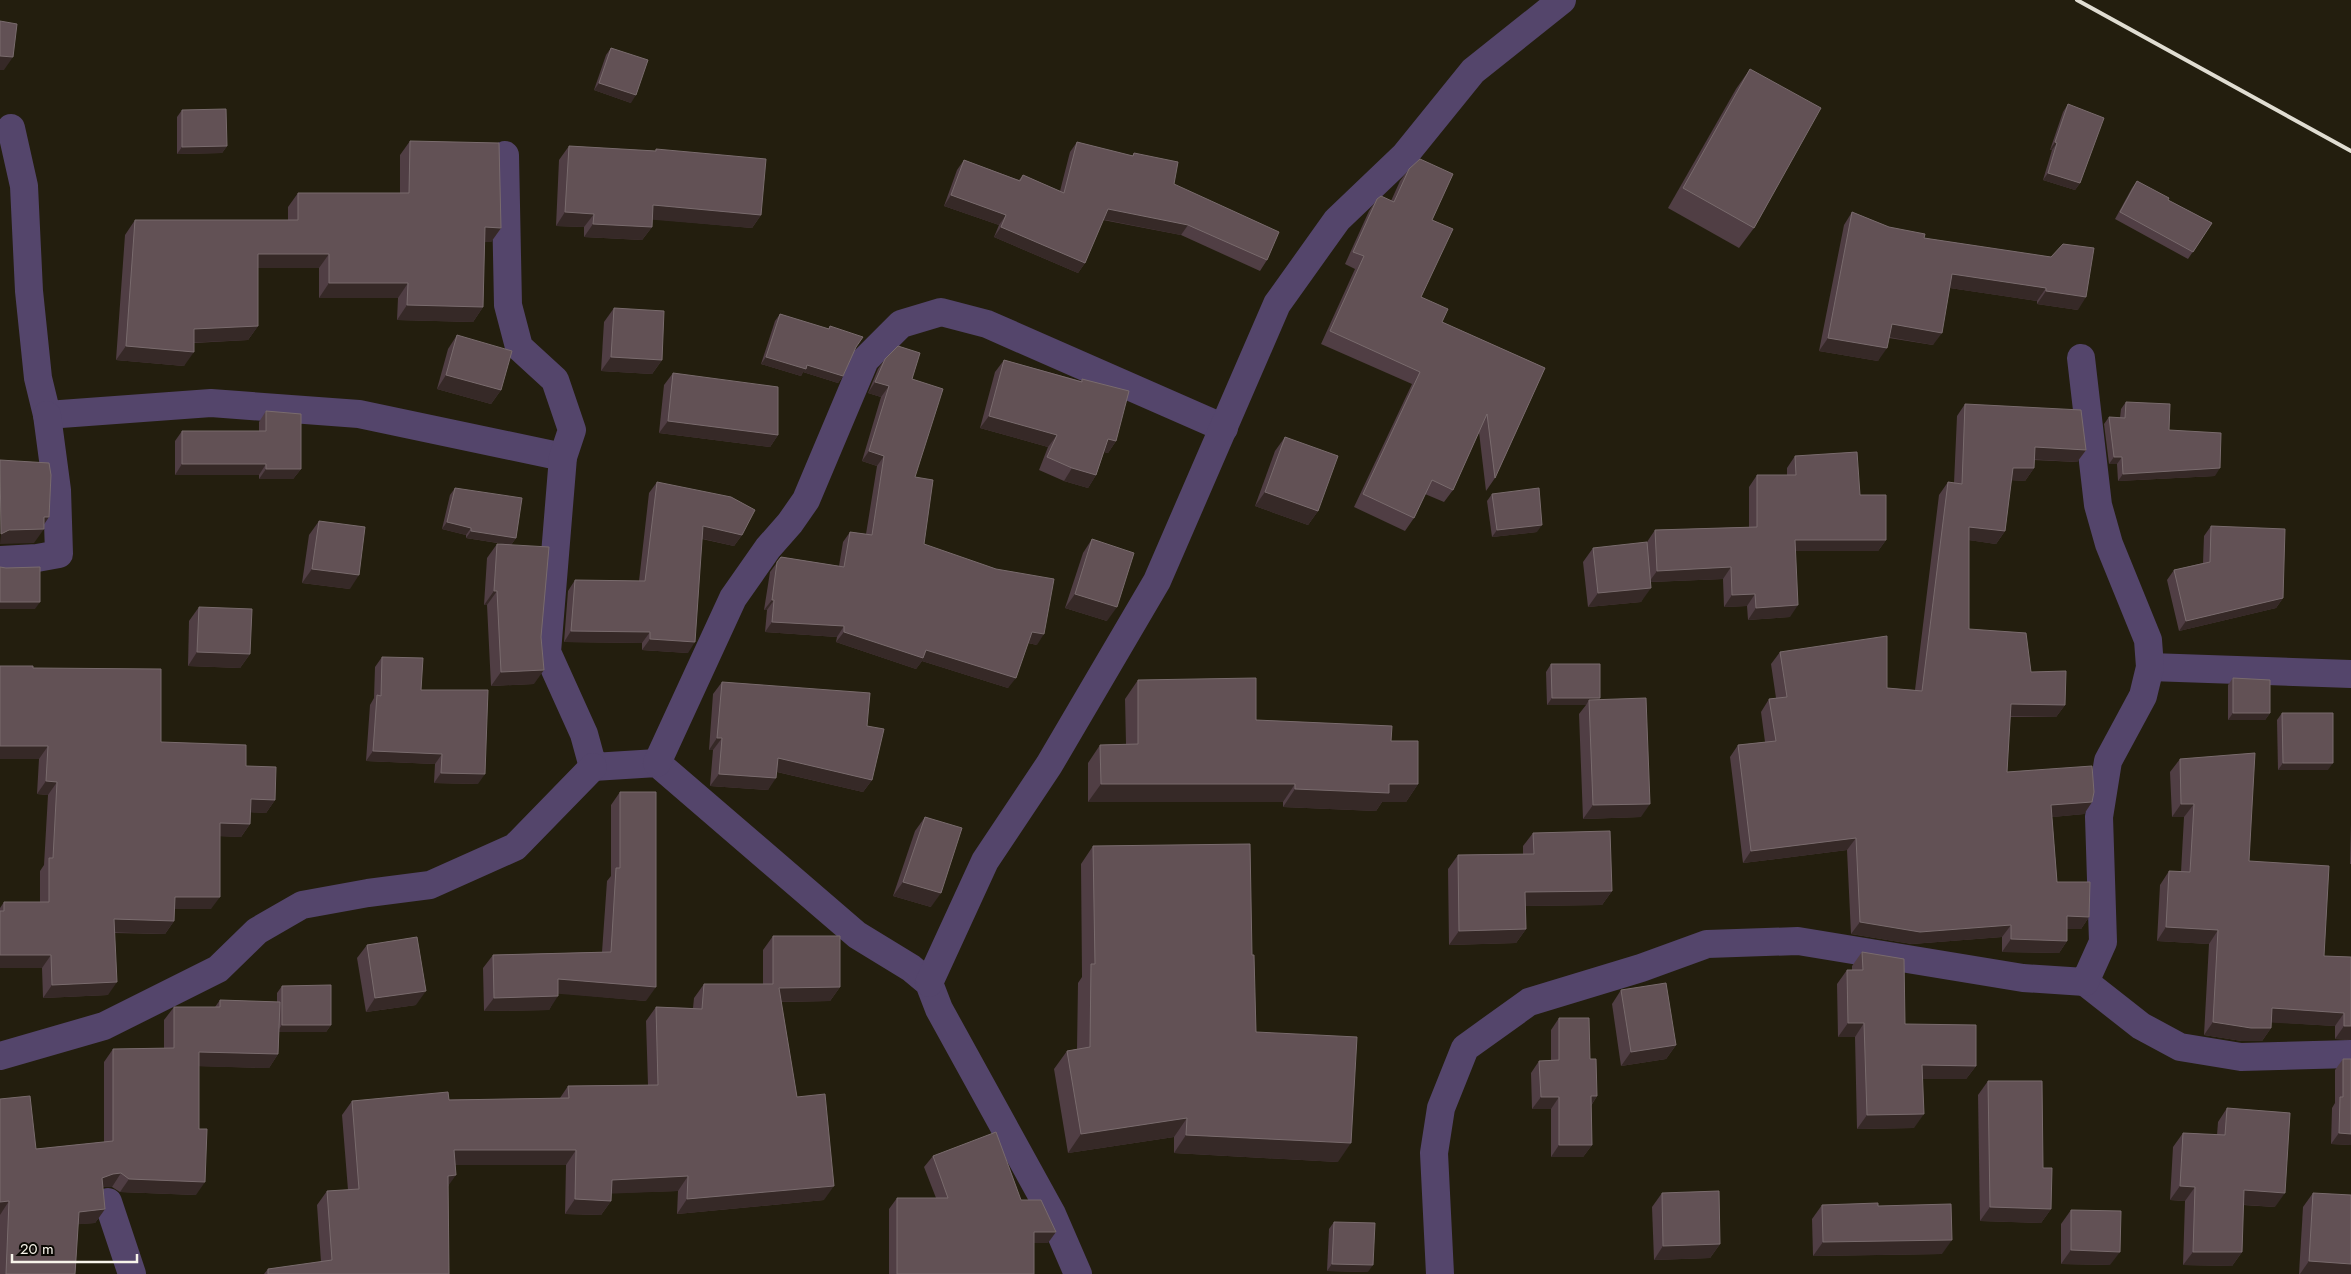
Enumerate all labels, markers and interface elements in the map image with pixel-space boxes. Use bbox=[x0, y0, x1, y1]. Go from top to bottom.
scale bar bbox=[12, 1232, 138, 1264]
text: 20 m bbox=[20, 1238, 54, 1260]

